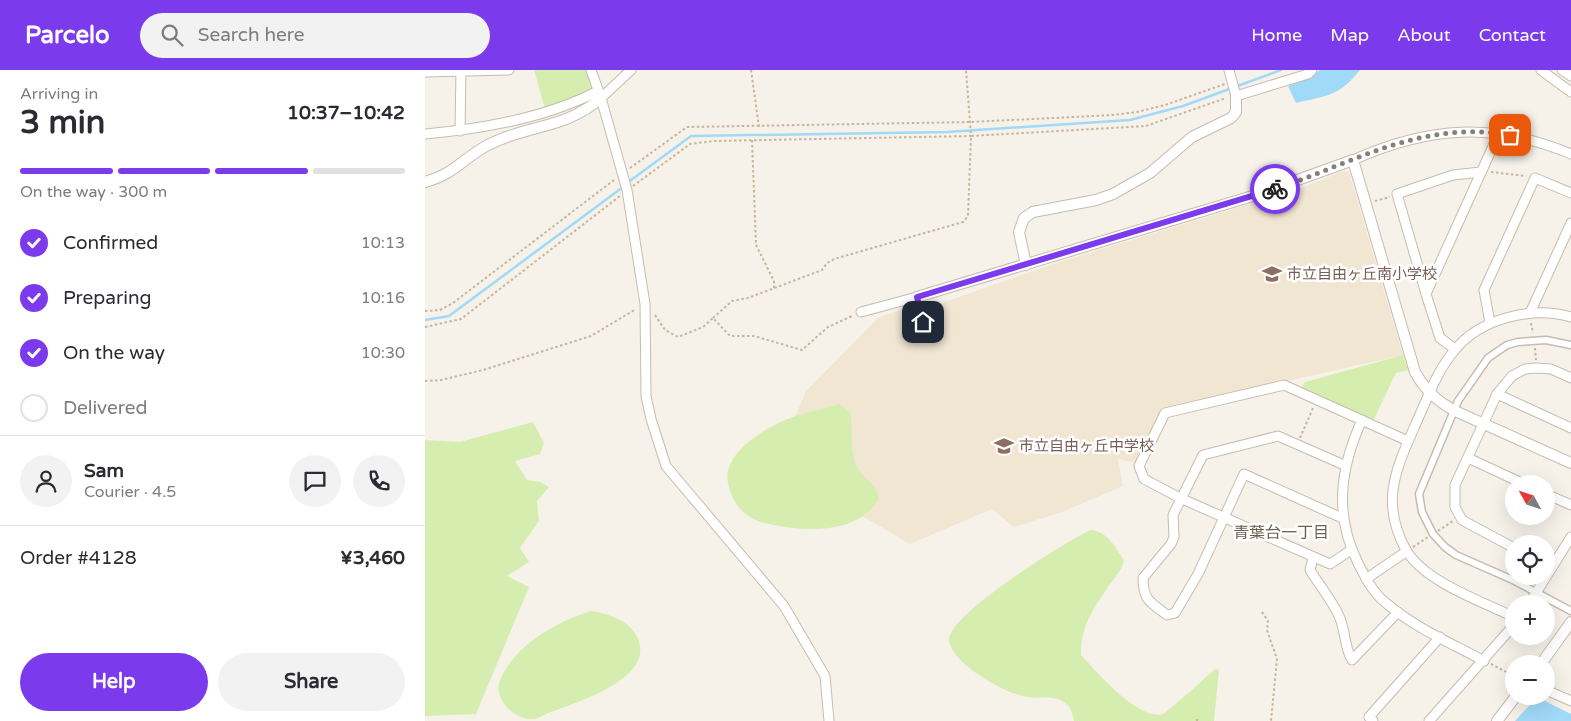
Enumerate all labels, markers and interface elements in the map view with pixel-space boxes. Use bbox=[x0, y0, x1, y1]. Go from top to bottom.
search box bbox=[140, 13, 490, 58]
text: Parcelo bbox=[25, 21, 110, 50]
icon: search bbox=[158, 21, 186, 49]
text: Search here bbox=[198, 24, 305, 46]
text: Home bbox=[1251, 24, 1302, 46]
text: Map bbox=[1330, 24, 1369, 46]
text: About bbox=[1397, 24, 1451, 46]
text: Contact bbox=[1479, 24, 1546, 46]
text: Arriving in bbox=[20, 84, 98, 104]
text: 10:37–10:42 bbox=[287, 102, 405, 124]
text: 3 min bbox=[20, 104, 105, 142]
pin bbox=[1489, 114, 1531, 156]
icon: bag bbox=[1496, 121, 1524, 149]
courier bbox=[1250, 164, 1300, 214]
icon: bike bbox=[1261, 175, 1289, 203]
text: On the way · 300 m bbox=[20, 182, 167, 202]
icon: check bbox=[20, 229, 48, 257]
text: Confirmed bbox=[63, 232, 158, 254]
text: 10:13 bbox=[361, 233, 405, 253]
school or university icon: 市立自由ヶ丘南小学校 bbox=[1261, 263, 1283, 285]
place label: 市立自由ヶ丘南小学校 bbox=[1287, 265, 1437, 283]
icon: check bbox=[20, 284, 48, 312]
text: Preparing bbox=[63, 287, 152, 309]
text: 10:16 bbox=[361, 288, 405, 308]
pin bbox=[902, 301, 944, 343]
icon: home bbox=[909, 308, 937, 336]
icon: check bbox=[20, 339, 48, 367]
text: On the way bbox=[63, 342, 165, 364]
text: 10:30 bbox=[361, 343, 405, 363]
text: Delivered bbox=[63, 397, 148, 419]
school or university icon: 市立自由ヶ丘中学校 bbox=[993, 435, 1015, 457]
place label: 市立自由ヶ丘中学校 bbox=[1019, 437, 1154, 455]
button: person bbox=[20, 455, 72, 507]
button: chat bbox=[289, 455, 341, 507]
button: phone bbox=[353, 455, 405, 507]
text: Sam bbox=[84, 460, 124, 482]
north arrow bbox=[1505, 475, 1555, 525]
map controls bbox=[1505, 475, 1555, 705]
text: Courier · 4.5 bbox=[84, 482, 176, 502]
district label: 青葉台一丁目 bbox=[1233, 523, 1329, 543]
button: locate bbox=[1505, 535, 1555, 585]
text: Order #4128 bbox=[20, 547, 137, 569]
text: ¥3,460 bbox=[340, 547, 405, 569]
button: + bbox=[1505, 595, 1555, 645]
button: Help bbox=[20, 653, 208, 711]
button: Share bbox=[218, 653, 405, 711]
button: − bbox=[1505, 655, 1555, 705]

